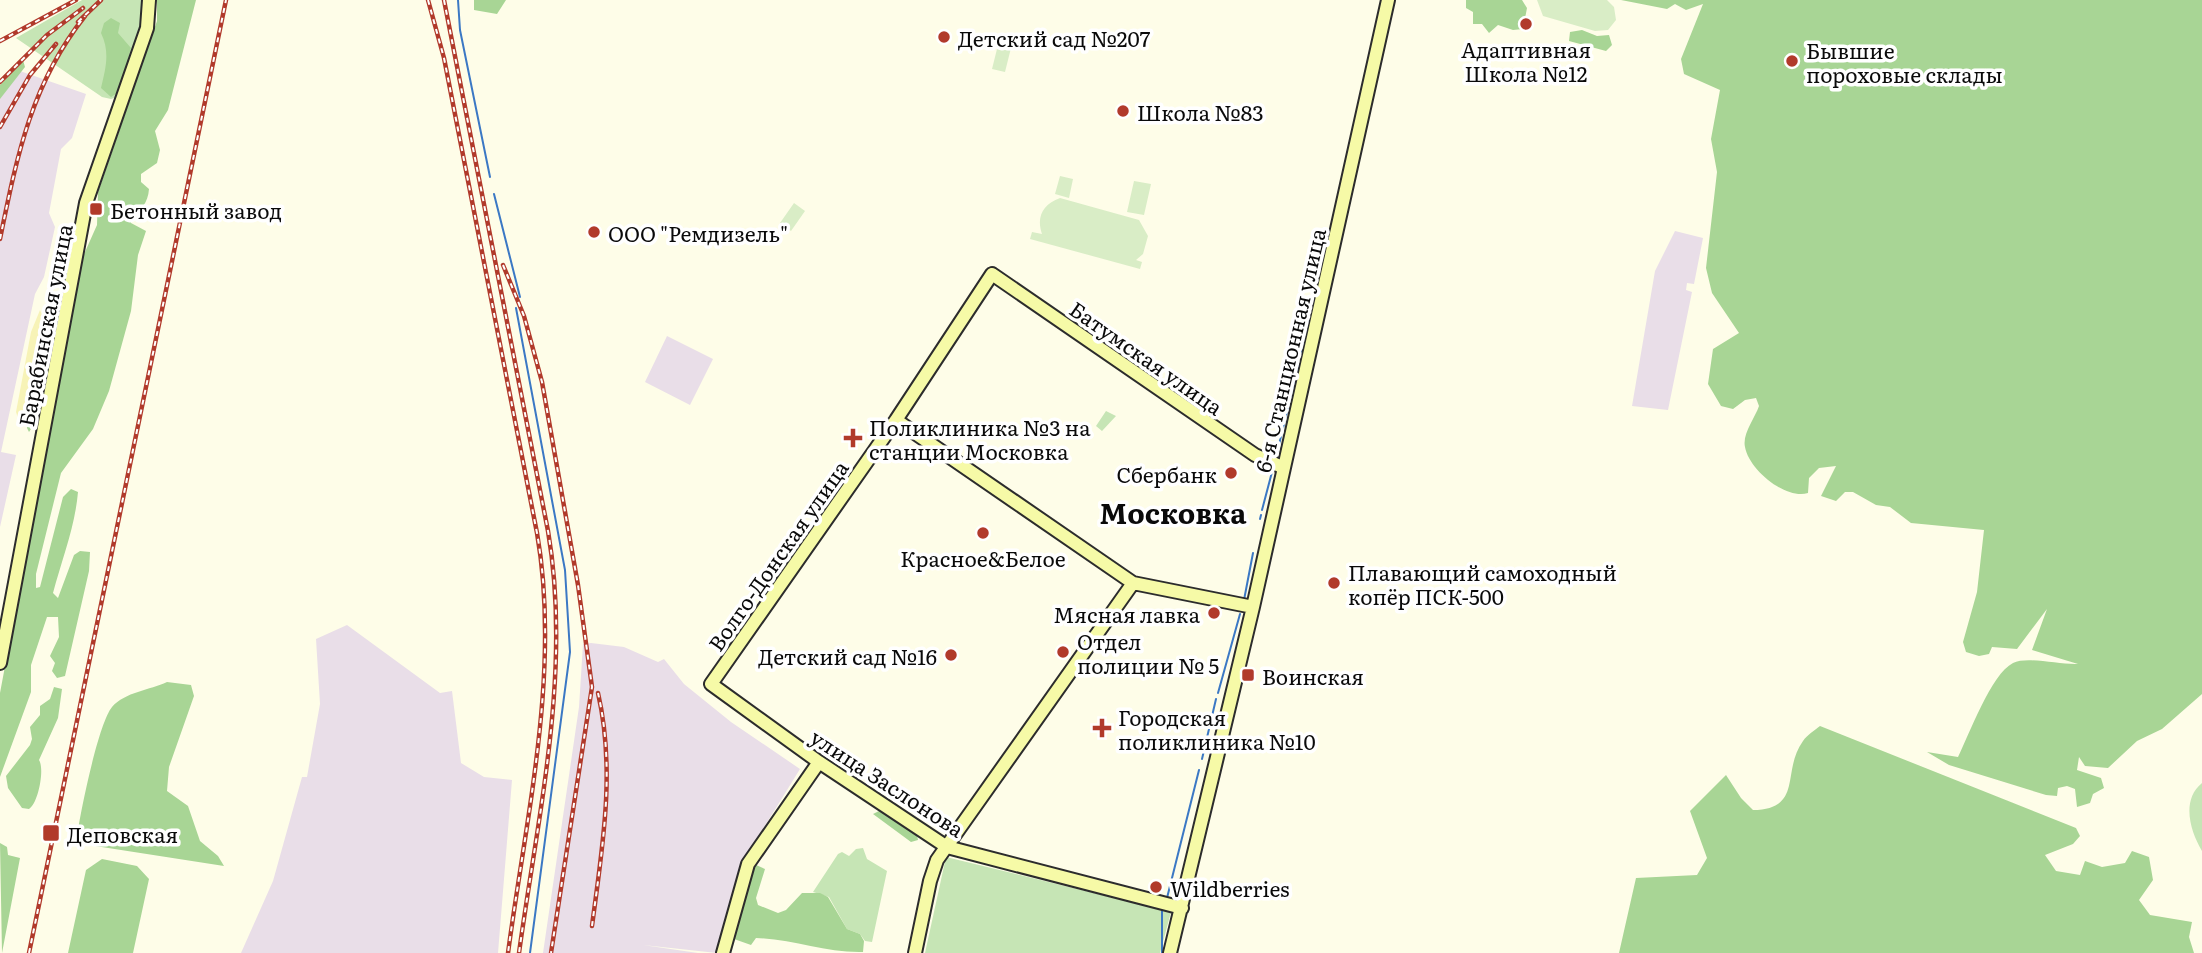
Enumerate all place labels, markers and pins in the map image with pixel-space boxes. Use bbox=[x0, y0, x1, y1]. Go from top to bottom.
marker: Адаптивная Школа №12 bbox=[1518, 16, 1534, 32]
place label: Детский сад №207 bbox=[958, 22, 1151, 53]
marker: Детский сад №207 bbox=[936, 29, 952, 45]
place label: Адаптивная Школа №12 bbox=[1461, 33, 1591, 88]
place label: Бывшие пороховые склады bbox=[1806, 34, 2003, 89]
marker: Бывшие пороховые склады bbox=[1784, 53, 1800, 69]
place label: Школа №83 bbox=[1137, 96, 1264, 127]
marker: Школа №83 bbox=[1115, 103, 1131, 119]
place label: Бетонный завод bbox=[110, 194, 282, 225]
marker: Бетонный завод bbox=[88, 201, 104, 217]
place label: ООО "Ремдизель" bbox=[608, 217, 788, 248]
marker: ООО "Ремдизель" bbox=[586, 224, 602, 240]
place label: Поликлиника №3 на станции Московка bbox=[869, 411, 1091, 466]
marker: Поликлиника №3 на станции Московка bbox=[843, 428, 863, 448]
place label: Сбербанк bbox=[1116, 458, 1218, 489]
marker: Сбербанк bbox=[1223, 465, 1239, 481]
marker: Красное&Белое bbox=[975, 525, 991, 541]
place label: Красное&Белое bbox=[900, 542, 1066, 573]
place label: Плавающий самоходный копёр ПСК-500 bbox=[1348, 556, 1617, 611]
marker: Плавающий самоходный копёр ПСК-500 bbox=[1326, 575, 1342, 591]
place label: Мясная лавка bbox=[1053, 598, 1201, 629]
marker: Мясная лавка bbox=[1206, 605, 1222, 621]
place label: Отдел полиции № 5 bbox=[1077, 625, 1219, 680]
place label: Детский сад №16 bbox=[758, 640, 937, 671]
marker: Отдел полиции № 5 bbox=[1055, 644, 1071, 660]
marker: Детский сад №16 bbox=[943, 647, 959, 663]
place label: Воинская bbox=[1262, 660, 1364, 691]
marker: Воинская bbox=[1240, 667, 1256, 683]
place label: Городская поликлиника №10 bbox=[1118, 701, 1316, 756]
marker: Городская поликлиника №10 bbox=[1092, 718, 1112, 738]
place label: Деповская bbox=[67, 818, 178, 849]
marker: Деповская bbox=[41, 823, 61, 843]
place label: Wildberries bbox=[1170, 872, 1290, 903]
marker: Wildberries bbox=[1148, 879, 1164, 895]

